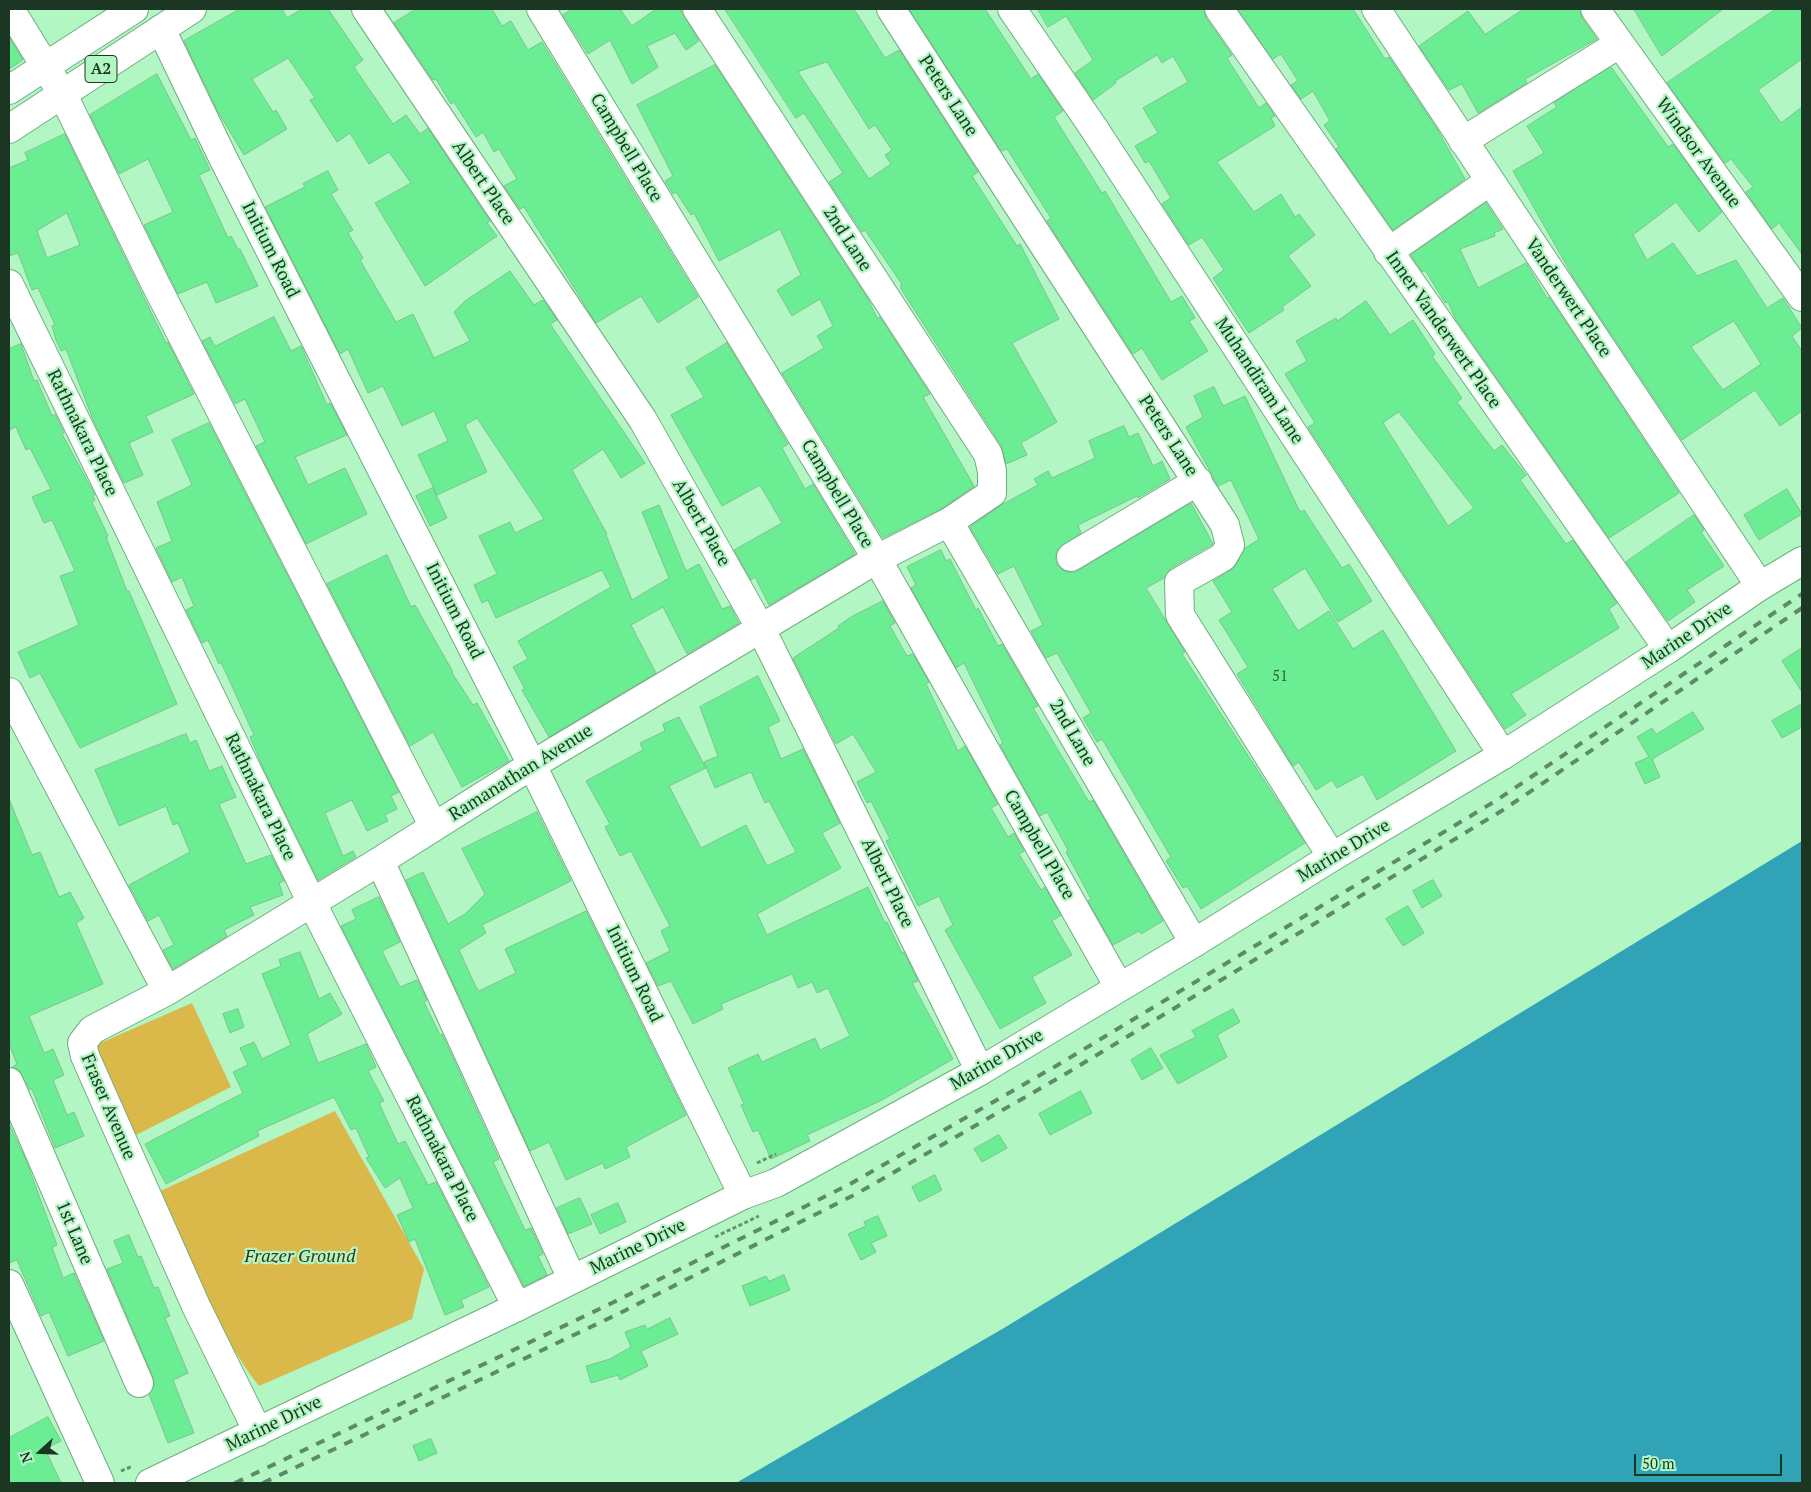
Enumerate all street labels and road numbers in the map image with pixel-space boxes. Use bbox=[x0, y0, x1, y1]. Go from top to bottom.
street label: Peters Lane bbox=[914, 51, 982, 141]
road number: A2 bbox=[85, 56, 117, 82]
street label: Campbell Place bbox=[585, 90, 667, 206]
street label: Windsor Avenue bbox=[1651, 94, 1745, 212]
street label: Albert Place bbox=[447, 137, 519, 229]
street label: Initium Road bbox=[237, 198, 303, 302]
street label: 2nd Lane bbox=[818, 202, 876, 276]
street label: Vanderwert Place bbox=[1520, 234, 1616, 362]
street label: Inner Vanderwert Place bbox=[1380, 247, 1506, 413]
street label: Muhandiram Lane bbox=[1210, 314, 1308, 448]
street label: Rathnakara Place bbox=[42, 366, 122, 500]
street label: Peters Lane bbox=[1134, 391, 1202, 481]
street label: Campbell Place bbox=[796, 436, 878, 552]
street label: Albert Place bbox=[667, 476, 735, 570]
street label: Initium Road bbox=[421, 559, 487, 663]
street label: Marine Drive bbox=[1638, 598, 1736, 674]
street label: 2nd Lane bbox=[1044, 696, 1100, 770]
street label: Ramanathan Avenue bbox=[445, 720, 597, 826]
street label: Rathnakara Place bbox=[220, 730, 300, 864]
street label: Campbell Place bbox=[999, 786, 1079, 904]
street label: Marine Drive bbox=[1294, 815, 1394, 887]
street label: Albert Place bbox=[856, 835, 918, 931]
street label: Initium Road bbox=[601, 922, 667, 1026]
street label: Marine Drive bbox=[947, 1025, 1047, 1095]
street label: Fraser Avenue bbox=[76, 1051, 140, 1163]
street label: Rathnakara Place bbox=[401, 1092, 483, 1226]
street label: 1st Lane bbox=[51, 1198, 97, 1268]
street label: Marine Drive bbox=[586, 1214, 690, 1280]
street label: Marine Drive bbox=[222, 1391, 326, 1457]

